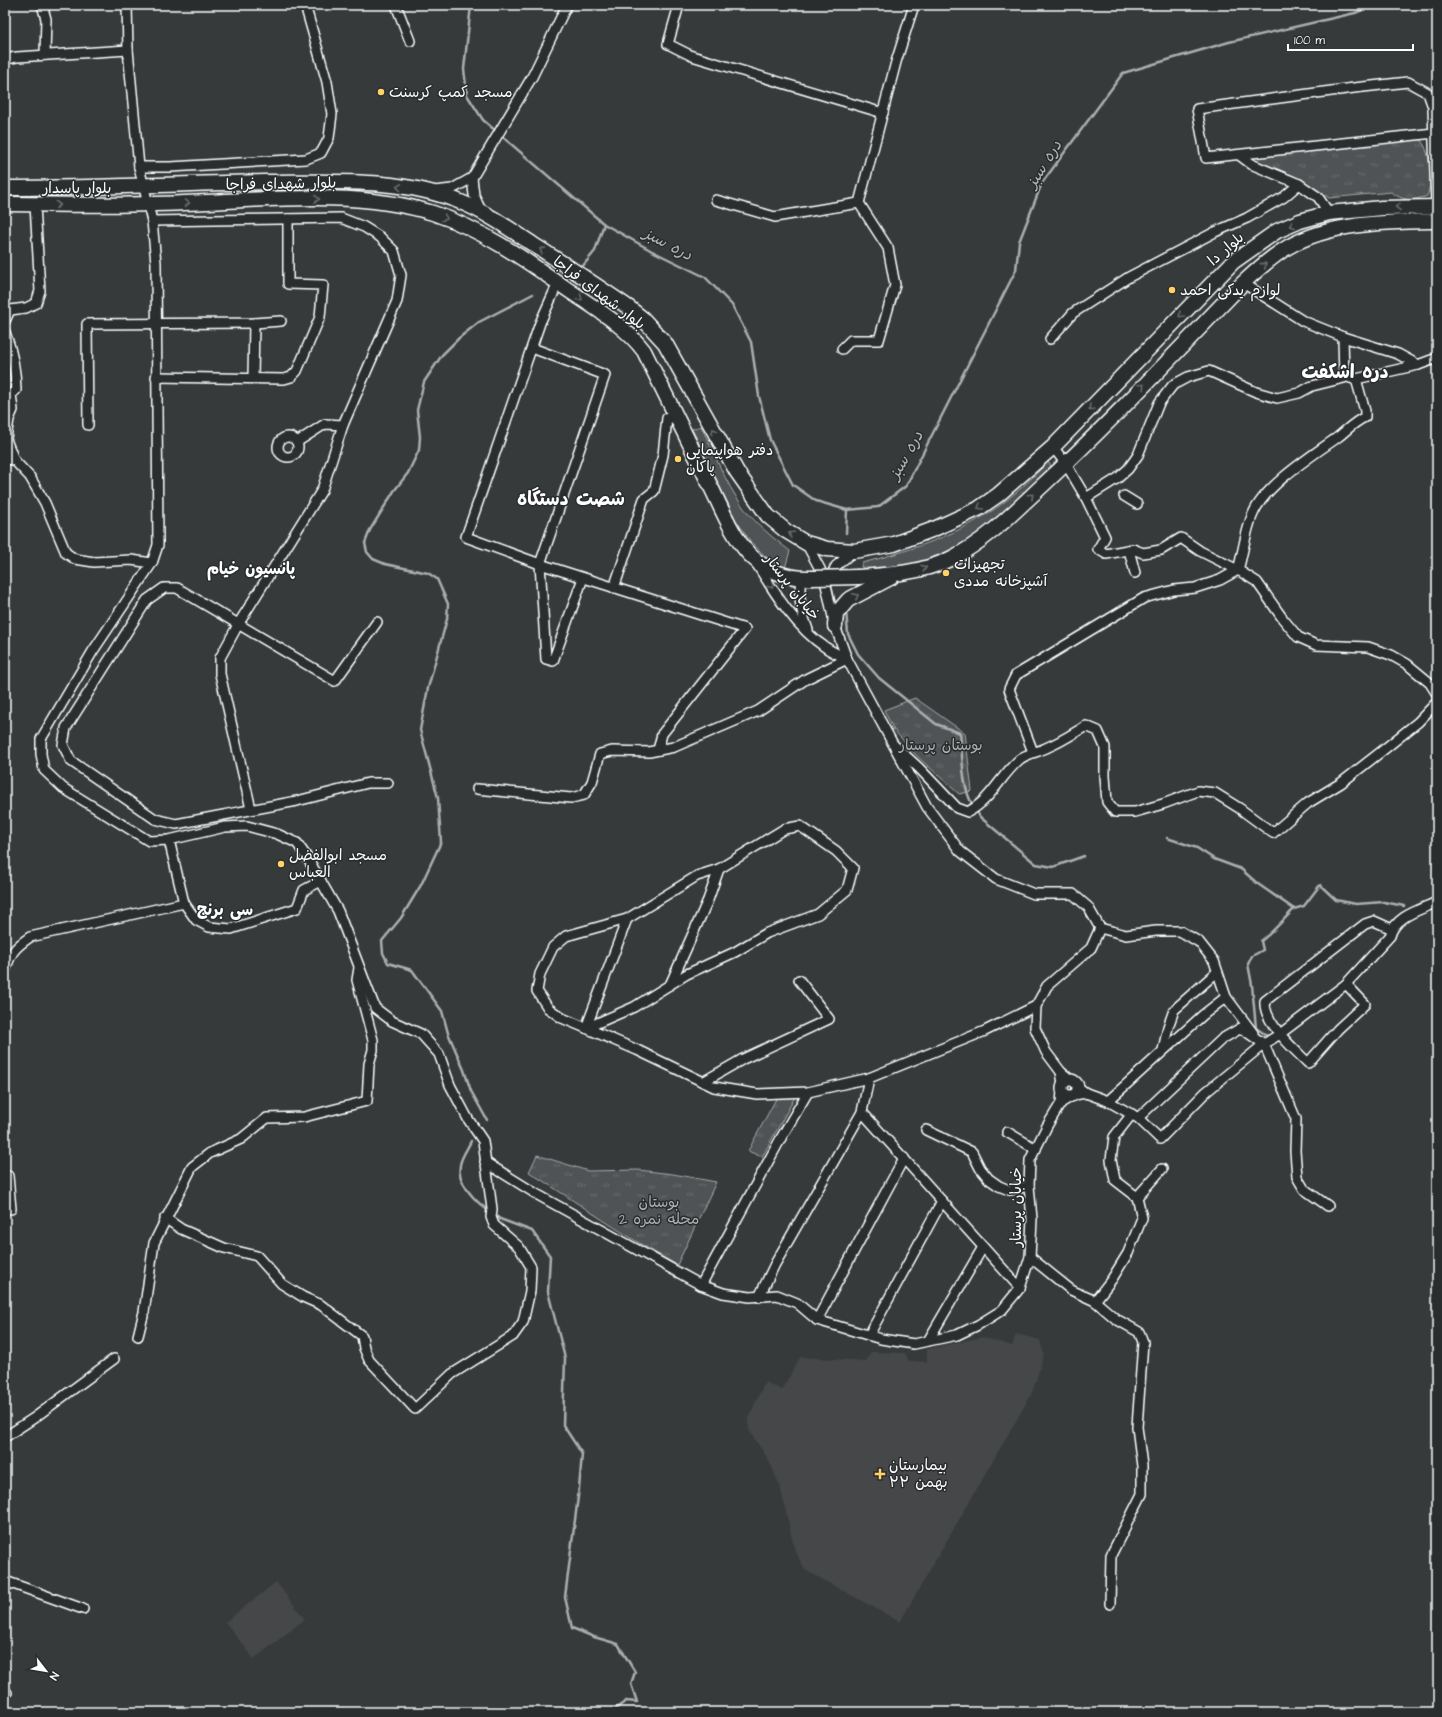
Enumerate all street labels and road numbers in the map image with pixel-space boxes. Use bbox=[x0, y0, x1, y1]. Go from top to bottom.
street label: بلوار شهدای فراجا bbox=[225, 173, 337, 195]
street label: بلوار پاسدار bbox=[42, 178, 111, 199]
street label: بلوار دا bbox=[1203, 227, 1249, 271]
street label: بلوار شهدای فراجا bbox=[548, 251, 650, 335]
street label: خیابان پرستار bbox=[759, 548, 825, 625]
street label: خیابان پرستار bbox=[1006, 1167, 1027, 1248]

